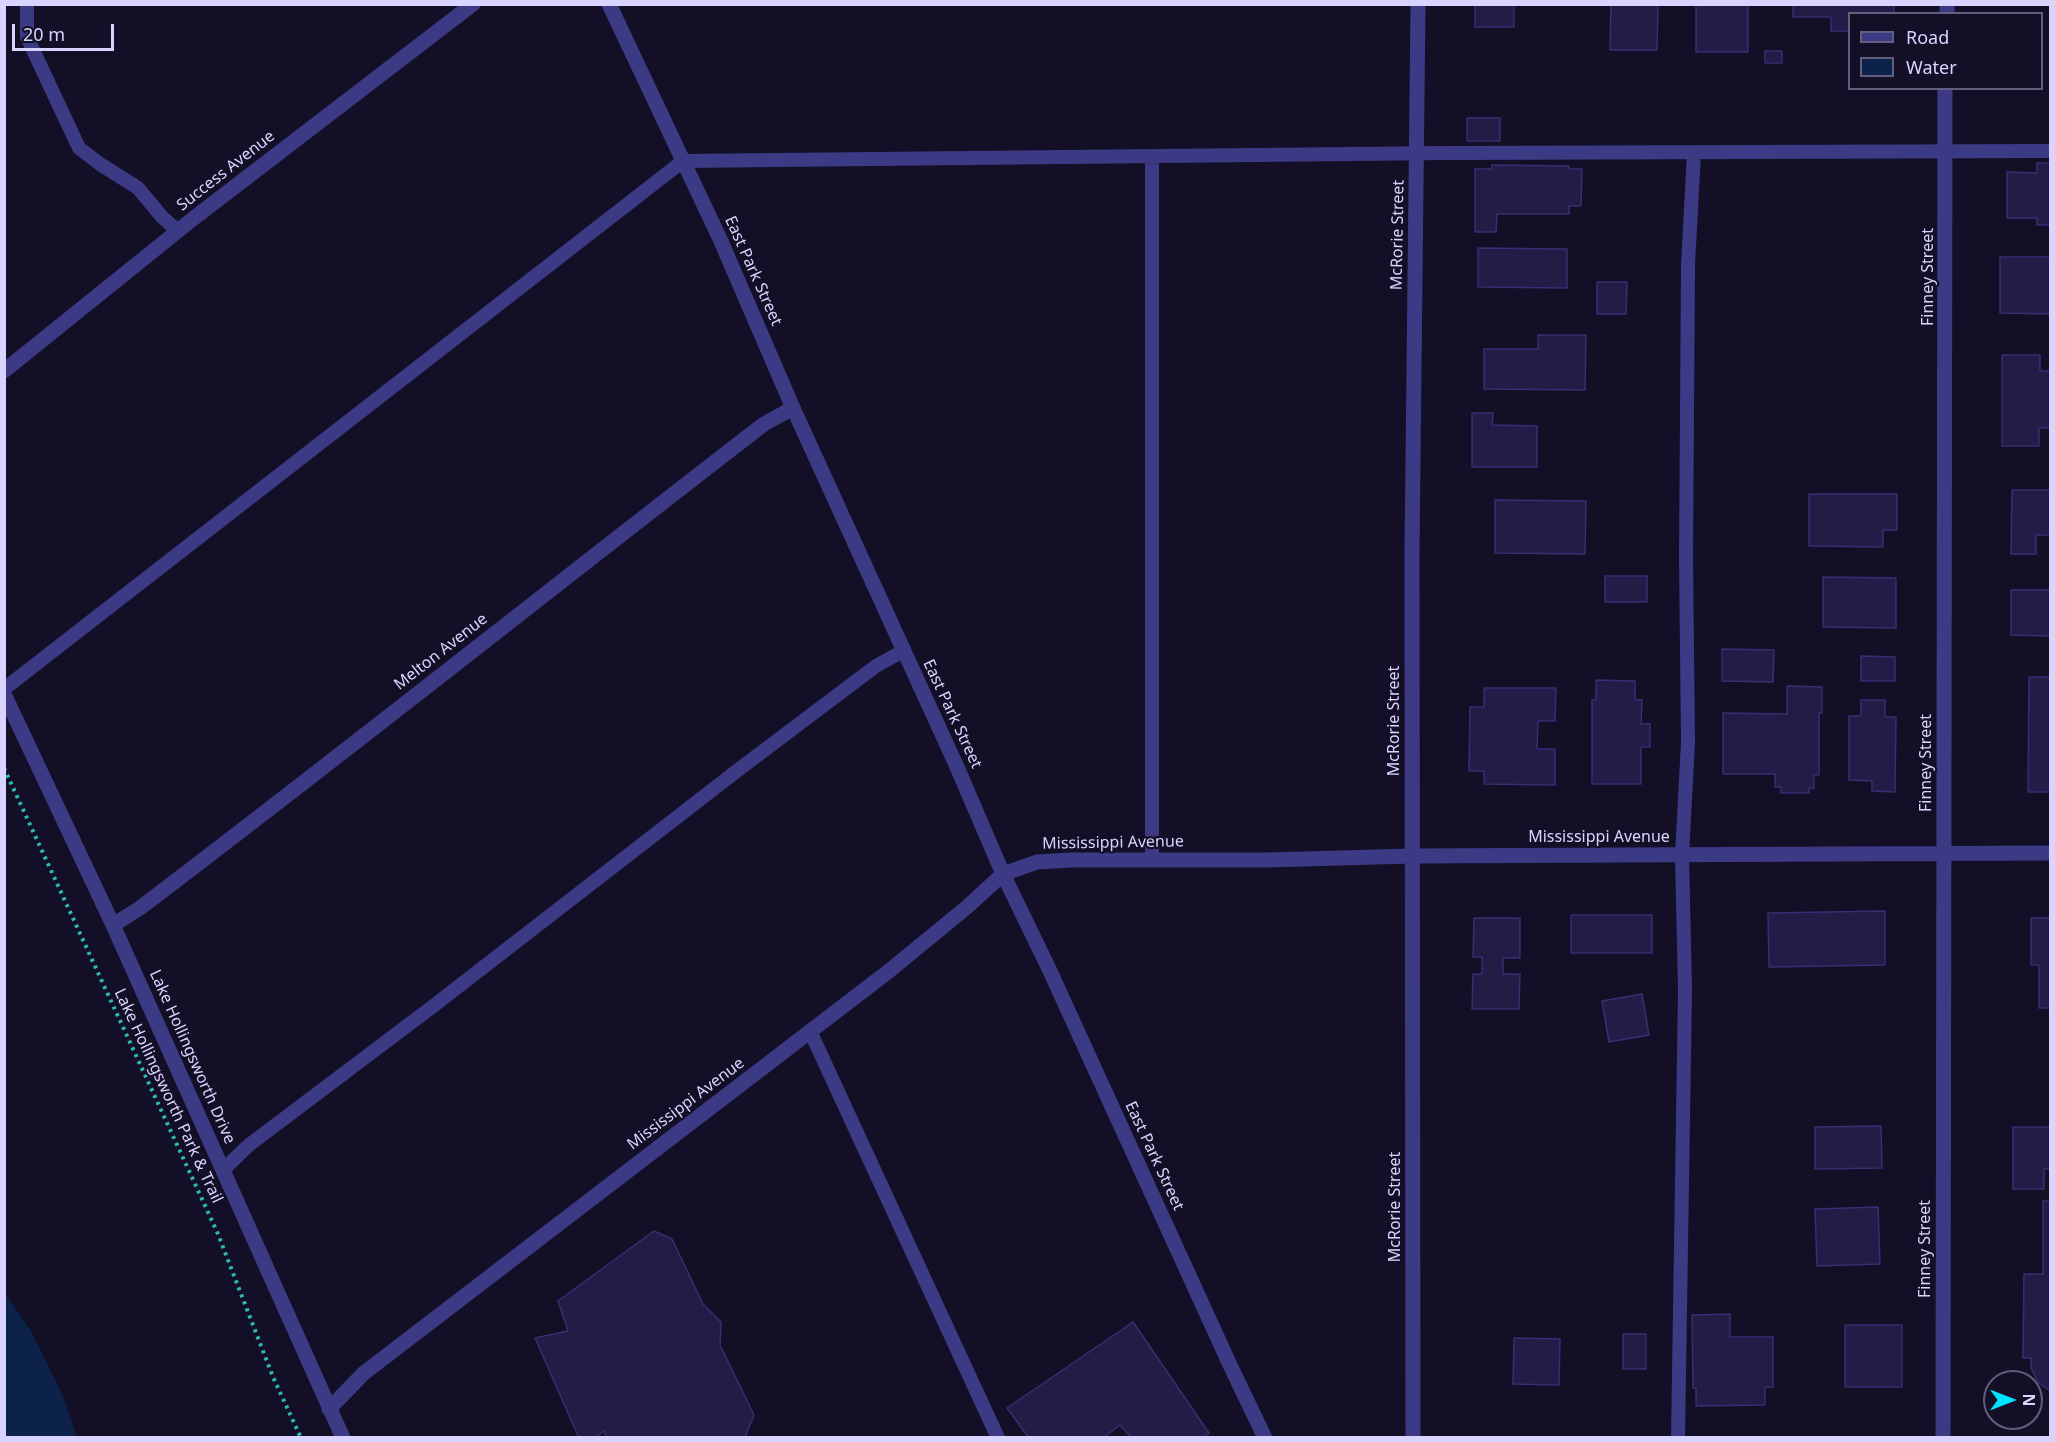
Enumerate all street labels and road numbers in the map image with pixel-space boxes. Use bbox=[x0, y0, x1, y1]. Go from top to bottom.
street label: Success Avenue bbox=[173, 127, 279, 215]
street label: McRorie Street bbox=[1387, 180, 1409, 290]
street label: East Park Street bbox=[720, 213, 786, 329]
street label: Finney Street bbox=[1918, 228, 1938, 326]
street label: Melton Avenue bbox=[390, 610, 492, 694]
street label: East Park Street bbox=[918, 656, 986, 772]
street label: McRorie Street bbox=[1384, 666, 1404, 776]
street label: Finney Street bbox=[1916, 714, 1936, 812]
street label: Mississippi Avenue bbox=[1528, 827, 1670, 847]
street label: Mississippi Avenue bbox=[1042, 832, 1184, 854]
street label: Lake Hollingsworth Drive bbox=[145, 967, 239, 1147]
street label: Lake Hollingsworth Park & Trail bbox=[110, 986, 226, 1206]
street label: Mississippi Avenue bbox=[624, 1054, 748, 1154]
street label: East Park Street bbox=[1120, 1098, 1188, 1214]
street label: McRorie Street bbox=[1385, 1152, 1405, 1262]
street label: Finney Street bbox=[1915, 1200, 1935, 1298]

